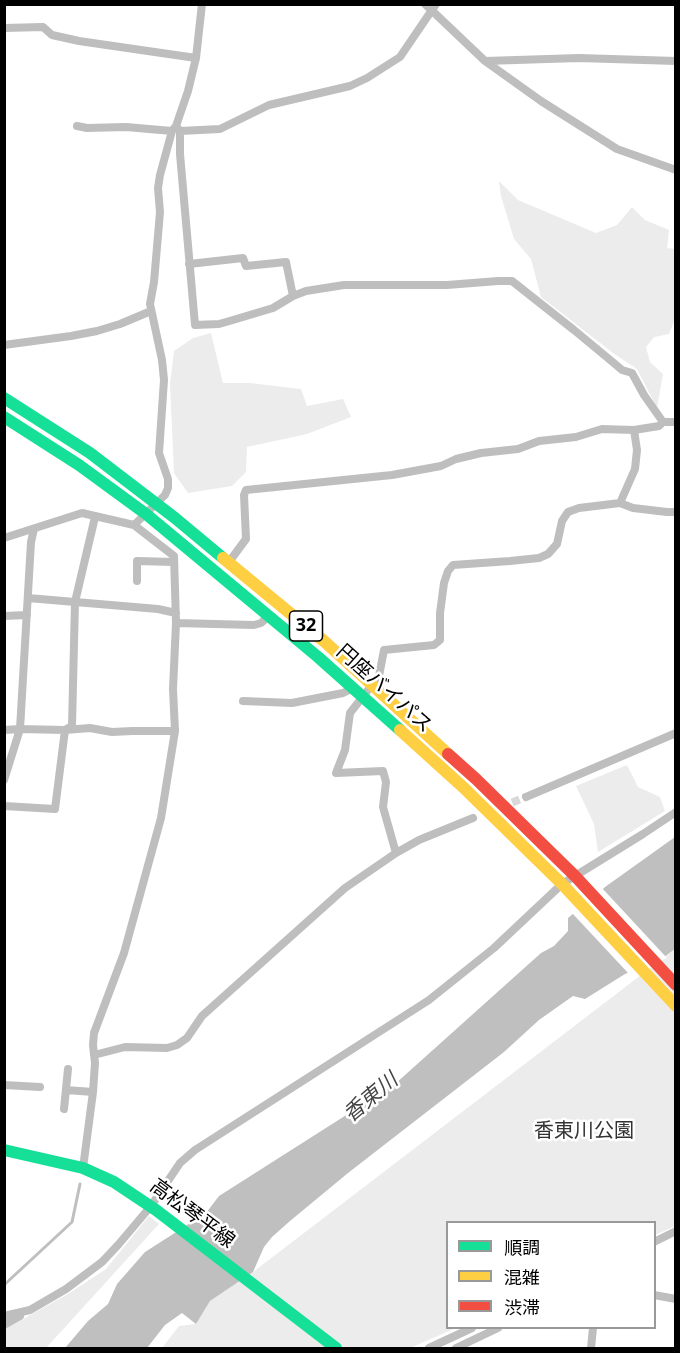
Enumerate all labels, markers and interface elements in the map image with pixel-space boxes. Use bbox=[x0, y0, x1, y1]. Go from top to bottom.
road number: 32 bbox=[290, 611, 322, 641]
street label: 円座バイパス bbox=[331, 640, 437, 738]
water label: 香東川 bbox=[339, 1068, 403, 1128]
park label: 香東川公園 bbox=[534, 1119, 634, 1143]
street label: 高松琴平線 bbox=[145, 1174, 239, 1254]
legend bbox=[446, 1221, 656, 1329]
text: 順調 bbox=[504, 1235, 540, 1259]
text: 混雑 bbox=[504, 1265, 540, 1289]
text: 渋滞 bbox=[504, 1295, 540, 1319]

